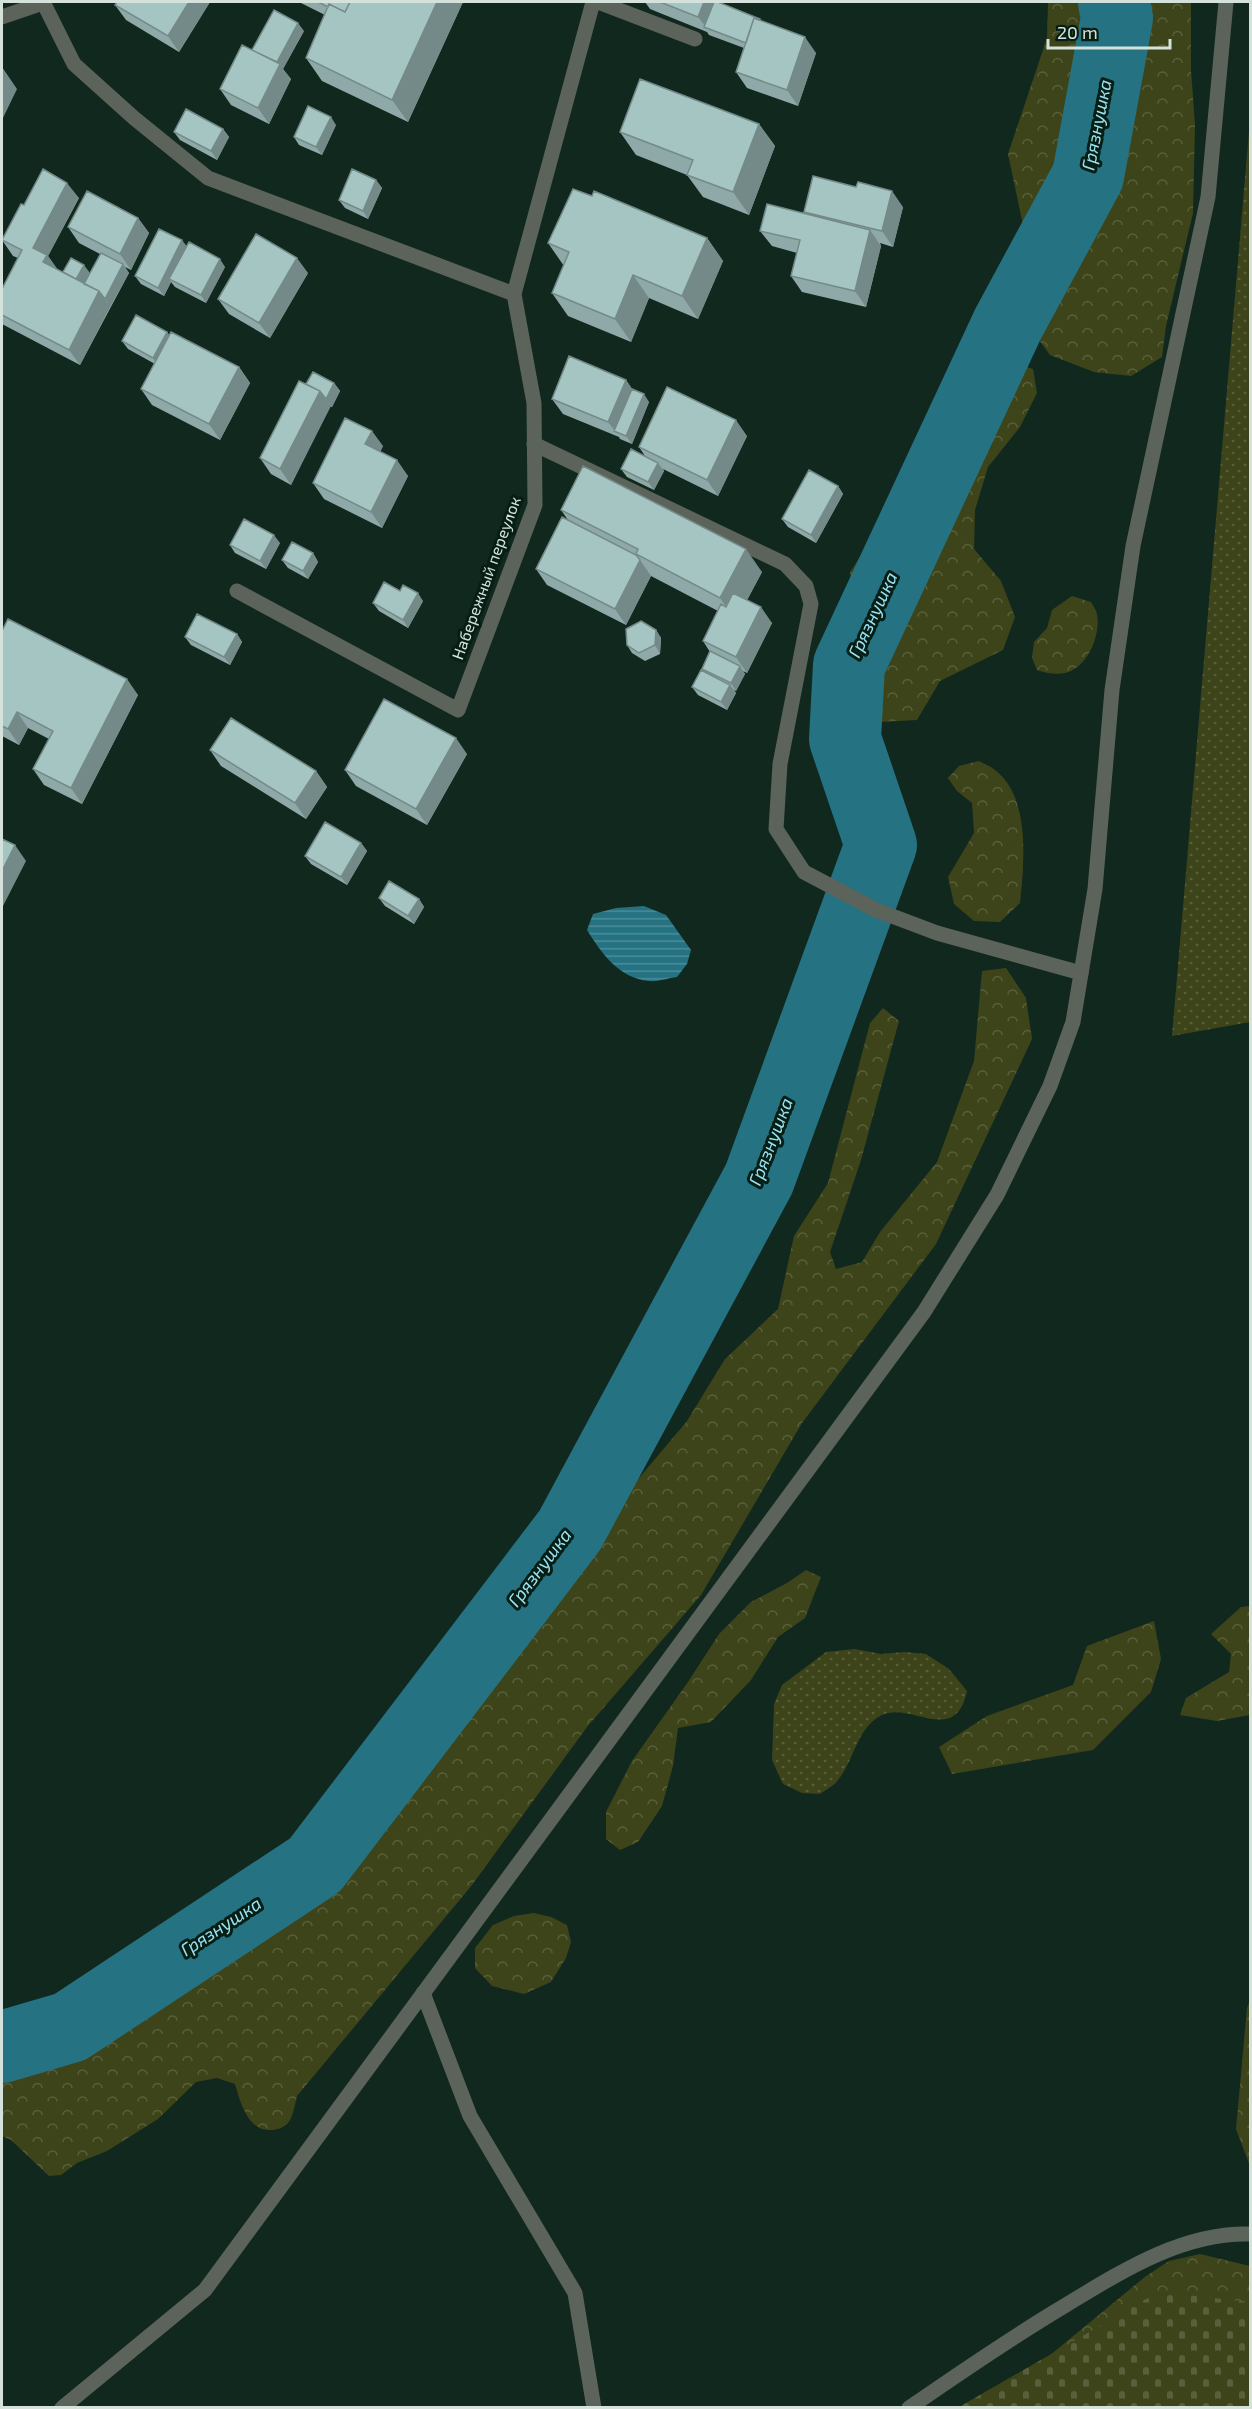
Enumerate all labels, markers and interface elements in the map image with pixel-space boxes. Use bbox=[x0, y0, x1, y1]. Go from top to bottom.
scale bar bbox=[1048, 12, 1170, 50]
text: 20 m bbox=[1057, 21, 1098, 43]
water label: Грязнушка bbox=[1076, 78, 1116, 172]
street label: Набережный переулок bbox=[447, 493, 525, 662]
water label: Грязнушка bbox=[843, 568, 902, 661]
water label: Грязнушка bbox=[743, 1095, 797, 1189]
water label: Грязнушка bbox=[503, 1524, 576, 1611]
water label: Грязнушка bbox=[176, 1892, 265, 1960]

